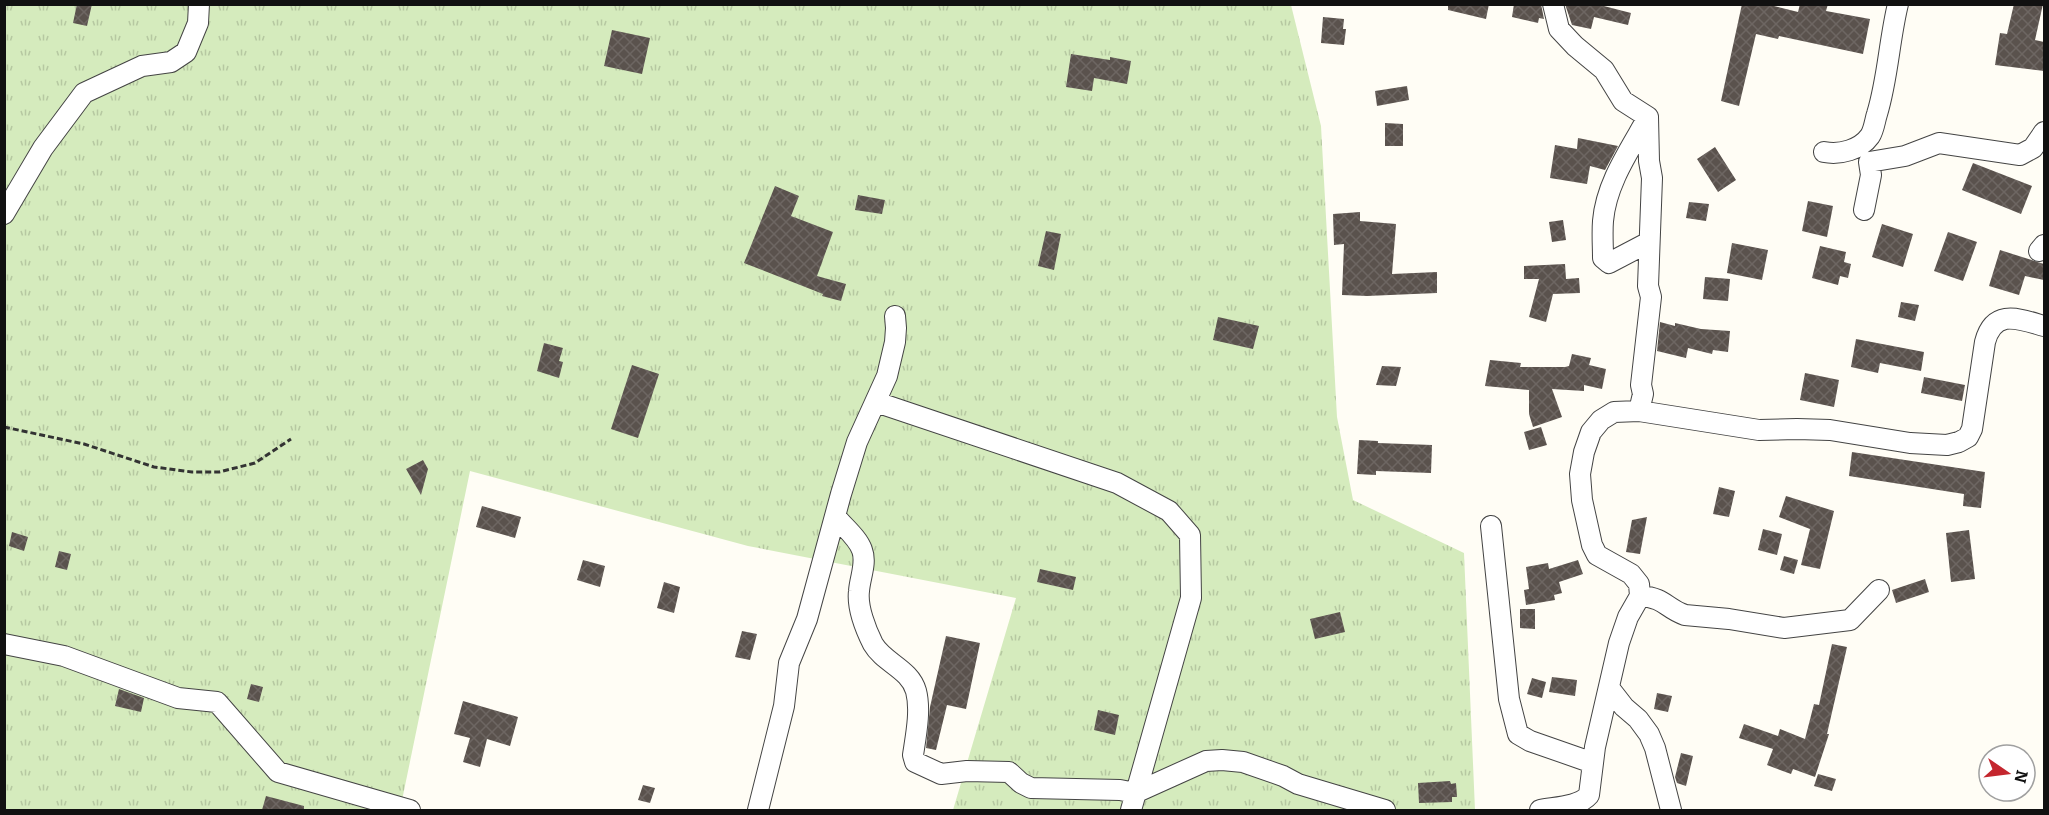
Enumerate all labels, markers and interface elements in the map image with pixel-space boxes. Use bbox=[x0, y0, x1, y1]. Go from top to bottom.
north arrow bbox=[1977, 743, 2037, 803]
text: N bbox=[2010, 768, 2032, 785]

